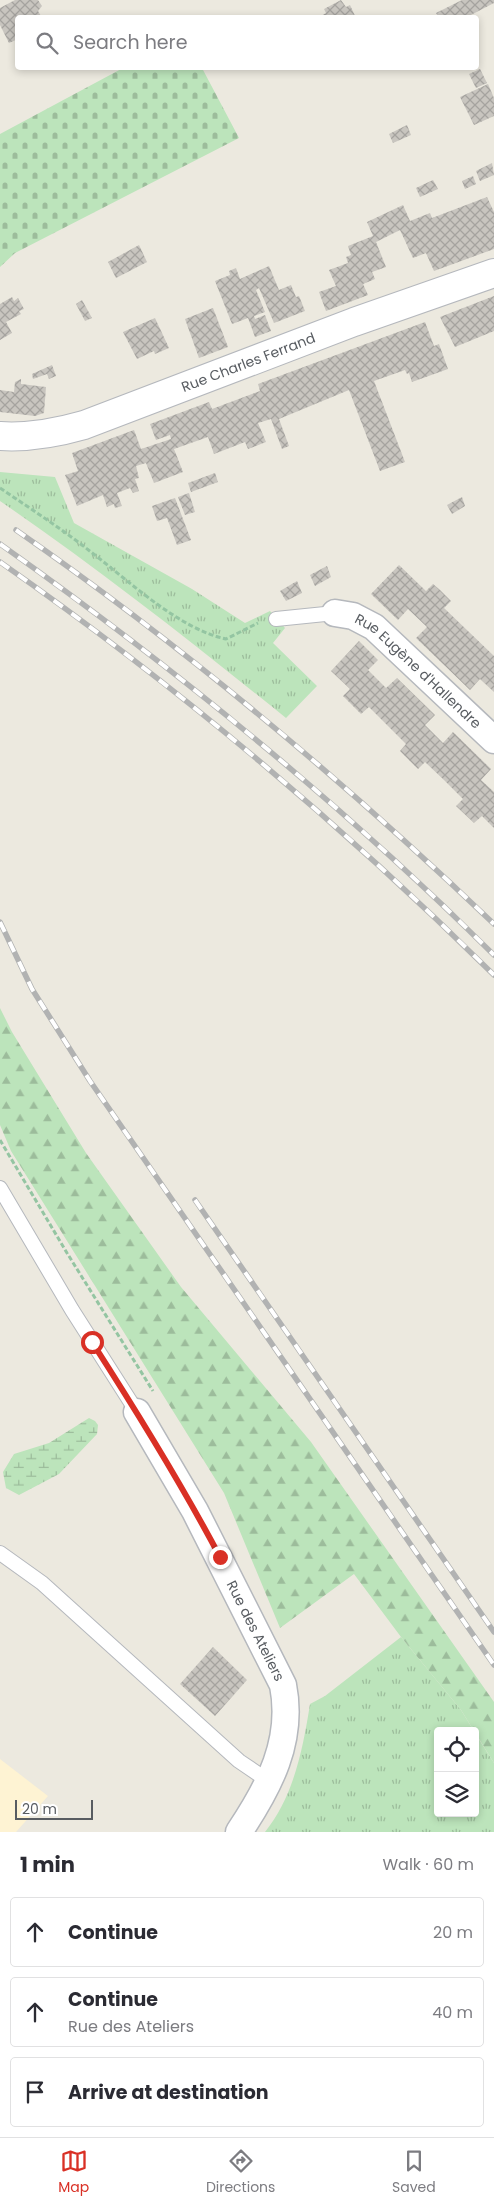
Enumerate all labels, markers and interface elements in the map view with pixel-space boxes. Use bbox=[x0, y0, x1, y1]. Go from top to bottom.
search box bbox=[15, 15, 479, 70]
icon: search bbox=[33, 29, 61, 57]
text: Search here bbox=[73, 29, 187, 56]
street label: Rue Charles Ferrand bbox=[179, 328, 318, 397]
street label: Rue Eugène d'Hallendre bbox=[351, 609, 486, 733]
route start bbox=[81, 1331, 104, 1354]
route end bbox=[209, 1546, 232, 1569]
street label: Rue des Ateliers bbox=[222, 1577, 289, 1685]
map controls bbox=[434, 1727, 479, 1817]
button: locate bbox=[434, 1727, 479, 1772]
button: layers bbox=[434, 1772, 479, 1817]
scale bar bbox=[15, 1797, 92, 1820]
text: 20 m bbox=[22, 1799, 57, 1819]
text: 1 min bbox=[20, 1850, 75, 1879]
text: Walk · 60 m bbox=[382, 1853, 474, 1876]
icon: ahead bbox=[21, 1918, 49, 1946]
text: Continue bbox=[68, 1919, 158, 1946]
text: 20 m bbox=[433, 1921, 473, 1944]
text: Continue bbox=[68, 1986, 158, 2013]
icon: ahead bbox=[21, 1998, 49, 2026]
text: 40 m bbox=[432, 2001, 473, 2024]
text: Rue des Ateliers bbox=[68, 2015, 194, 2038]
icon: arrive bbox=[21, 2078, 49, 2106]
text: Arrive at destination bbox=[68, 2079, 269, 2106]
tab: Map bbox=[58, 2147, 89, 2198]
tab: Directions bbox=[206, 2147, 275, 2198]
tab: Saved bbox=[392, 2147, 436, 2198]

